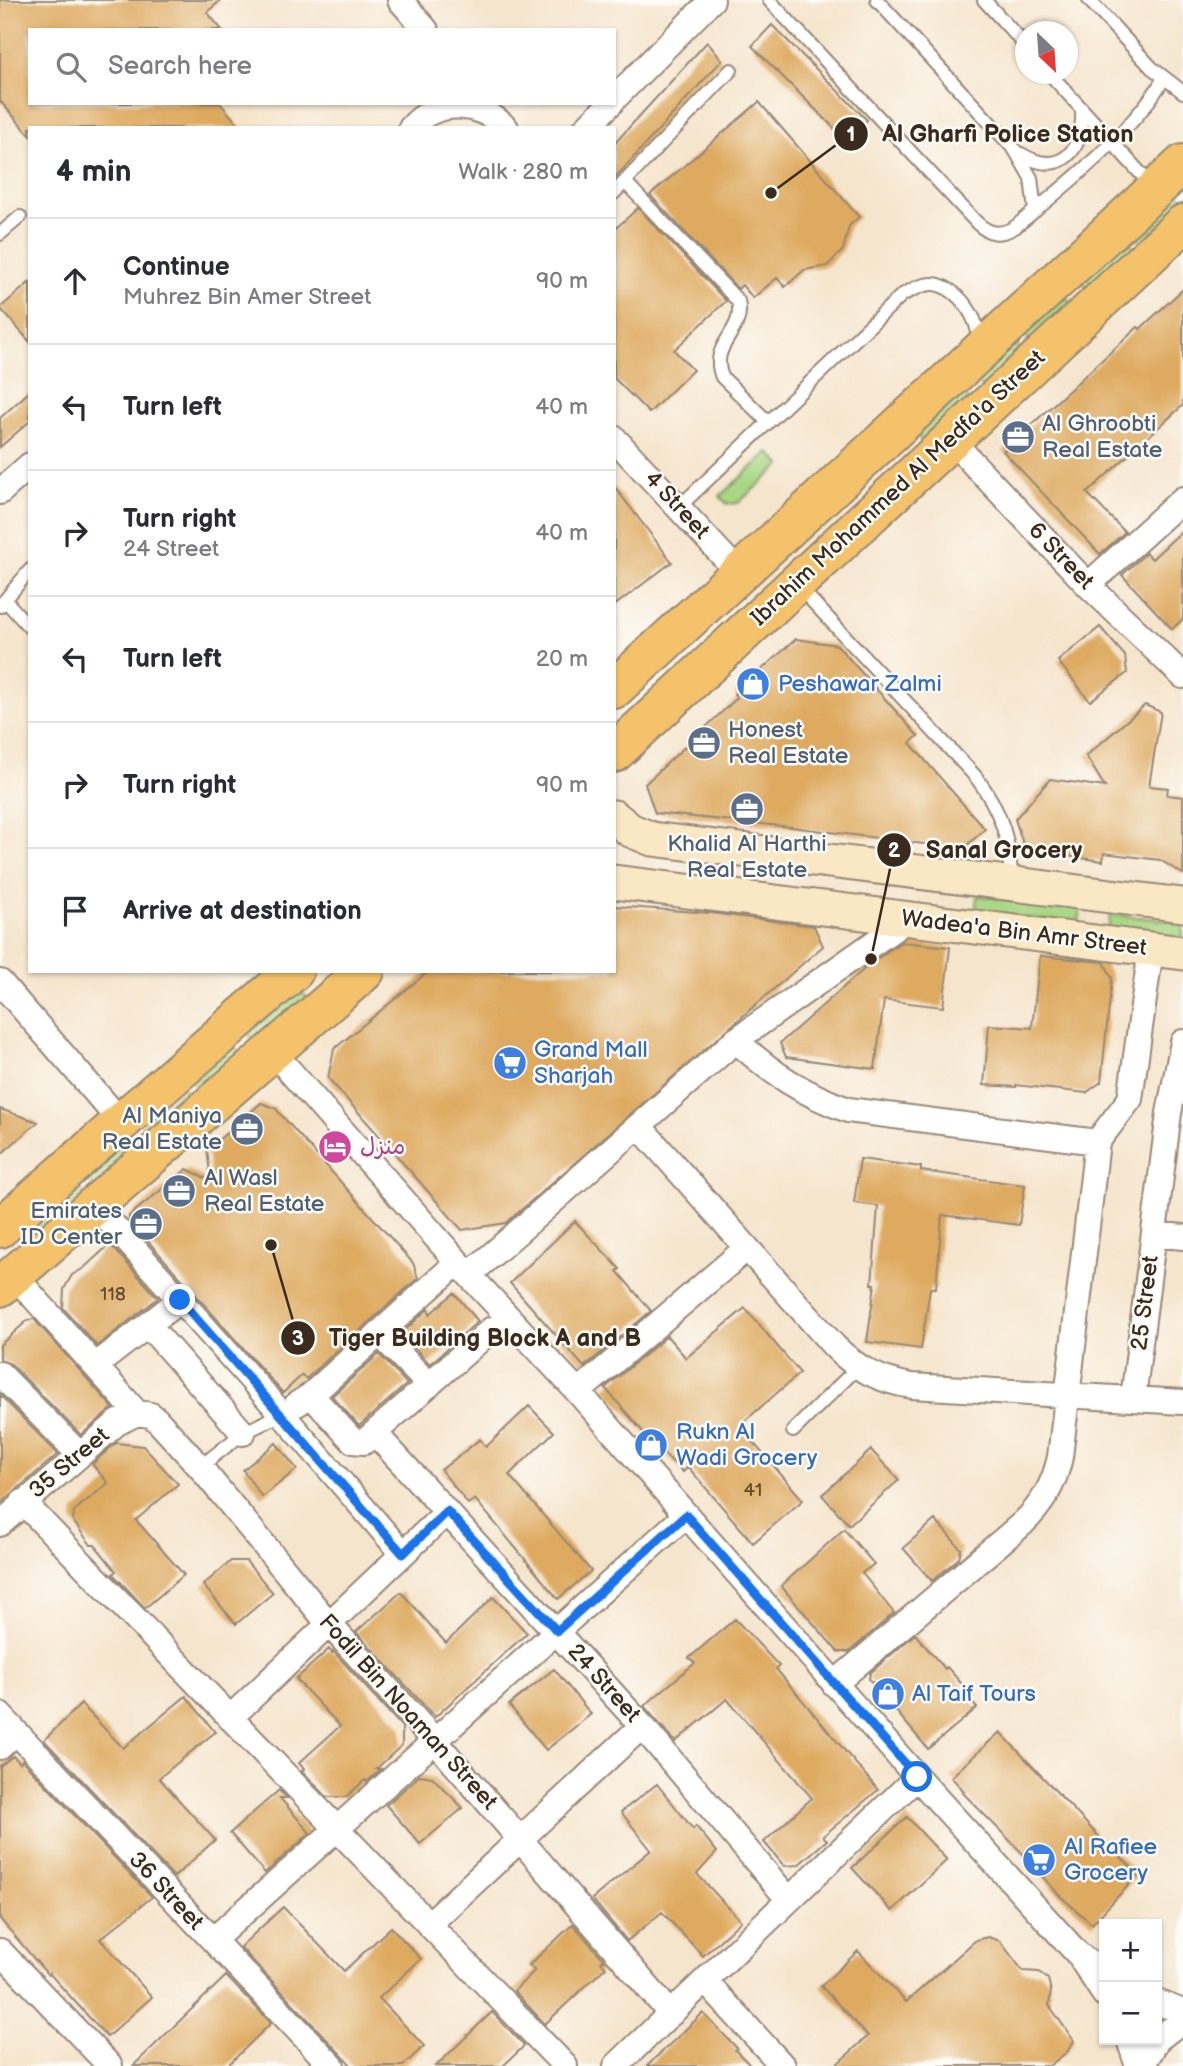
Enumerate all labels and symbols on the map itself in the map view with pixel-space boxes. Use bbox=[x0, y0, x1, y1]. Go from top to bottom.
north arrow bbox=[1015, 21, 1078, 84]
callout: Al Gharfi Police Station bbox=[833, 111, 1147, 156]
text: Al Gharfi Police Station bbox=[881, 120, 1134, 149]
text: 1 bbox=[847, 122, 855, 147]
street label: Ibrahim Mohammed Al Medfa'a Street bbox=[745, 344, 1051, 632]
place label: Al Ghroobti Real Estate bbox=[1042, 410, 1162, 464]
office icon: Al Ghroobti Real Estate bbox=[999, 418, 1037, 456]
street label: 4 Street bbox=[638, 465, 716, 545]
street label: 6 Street bbox=[1022, 516, 1100, 596]
shop icon: Peshawar Zalmi bbox=[734, 665, 772, 703]
place label: Peshawar Zalmi bbox=[778, 670, 942, 698]
place label: Honest Real Estate bbox=[728, 716, 848, 770]
office icon: Honest Real Estate bbox=[685, 724, 723, 762]
office icon: Khalid Al Harthi Real Estate bbox=[728, 790, 766, 828]
callout: Sanal Grocery bbox=[877, 828, 1096, 873]
place label: Khalid Al Harthi Real Estate bbox=[667, 830, 827, 884]
text: Sanal Grocery bbox=[926, 836, 1082, 865]
text: 2 bbox=[888, 838, 901, 863]
street label: Wadea'a Bin Amr Street bbox=[900, 904, 1148, 962]
place label: Grand Mall Sharjah bbox=[534, 1036, 648, 1090]
supermarket icon: Grand Mall Sharjah bbox=[491, 1044, 529, 1082]
place label: Al Maniya Real Estate bbox=[102, 1102, 222, 1156]
office icon: Al Maniya Real Estate bbox=[228, 1110, 266, 1148]
hotel icon: منزل bbox=[316, 1128, 354, 1166]
place label: منزل bbox=[360, 1133, 405, 1161]
place label: Al Wasl Real Estate bbox=[204, 1164, 324, 1218]
office icon: Al Wasl Real Estate bbox=[160, 1172, 198, 1210]
place label: Emirates ID Center bbox=[21, 1197, 123, 1251]
office icon: Emirates ID Center bbox=[127, 1205, 165, 1243]
street label: 25 Street bbox=[1125, 1254, 1165, 1352]
house number: 118 bbox=[100, 1283, 126, 1306]
route end bbox=[164, 1284, 195, 1315]
callout: Tiger Building Block A and B bbox=[280, 1315, 655, 1360]
text: Tiger Building Block A and B bbox=[329, 1324, 641, 1353]
text: 3 bbox=[292, 1326, 304, 1351]
place label: Rukn Al Wadi Grocery bbox=[676, 1418, 818, 1472]
street label: 35 Street bbox=[23, 1421, 115, 1505]
shop icon: Rukn Al Wadi Grocery bbox=[632, 1426, 670, 1464]
house number: 41 bbox=[744, 1479, 762, 1502]
street label: Fodil Bin Noaman Street bbox=[313, 1608, 503, 1816]
street label: 24 Street bbox=[561, 1638, 647, 1728]
shop icon: Al Taif Tours bbox=[869, 1675, 907, 1713]
place label: Al Taif Tours bbox=[912, 1680, 1036, 1708]
route start bbox=[901, 1761, 932, 1792]
place label: Al Rafiee Grocery bbox=[1064, 1833, 1157, 1887]
supermarket icon: Al Rafiee Grocery bbox=[1020, 1841, 1058, 1879]
street label: 36 Street bbox=[123, 1846, 209, 1936]

